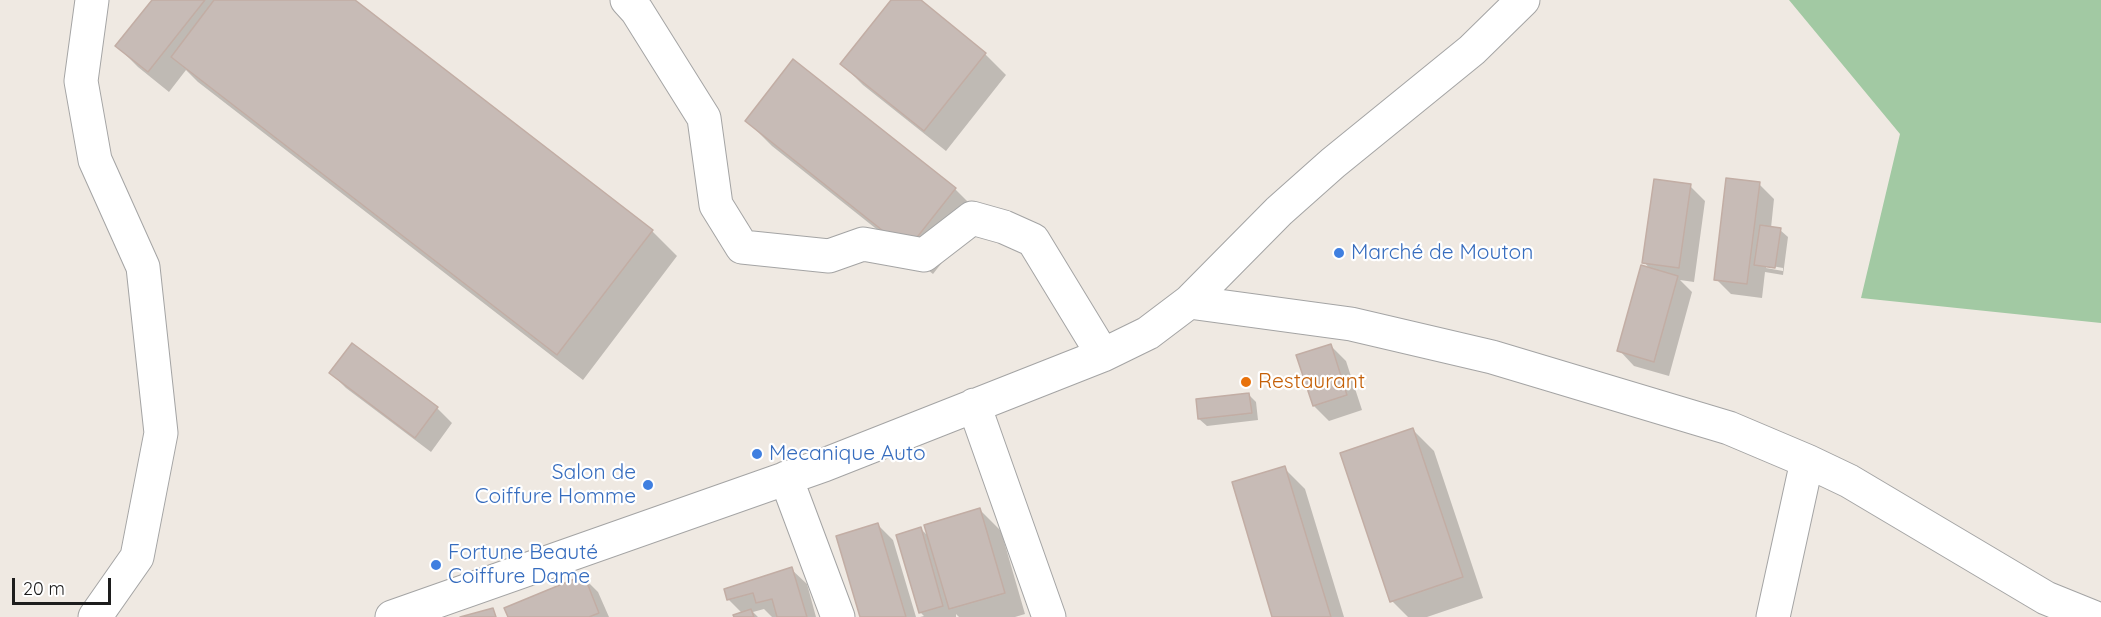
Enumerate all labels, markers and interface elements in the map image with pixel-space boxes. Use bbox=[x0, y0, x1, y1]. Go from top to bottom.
place label: Marché de Mouton bbox=[1351, 240, 1533, 266]
marker: Marché de Mouton bbox=[1332, 246, 1346, 260]
place label: Restaurant bbox=[1258, 369, 1365, 395]
marker: Restaurant bbox=[1239, 375, 1253, 389]
place label: Mecanique Auto bbox=[769, 441, 926, 467]
marker: Mecanique Auto bbox=[750, 447, 764, 461]
place label: Salon de Coiffure Homme bbox=[475, 460, 636, 510]
marker: Salon de Coiffure Homme bbox=[641, 478, 655, 492]
place label: Fortune Beauté Coiffure Dame bbox=[448, 540, 598, 590]
marker: Fortune Beauté Coiffure Dame bbox=[429, 558, 443, 572]
scale bar bbox=[15, 566, 114, 604]
text: 20 m bbox=[23, 577, 65, 600]

